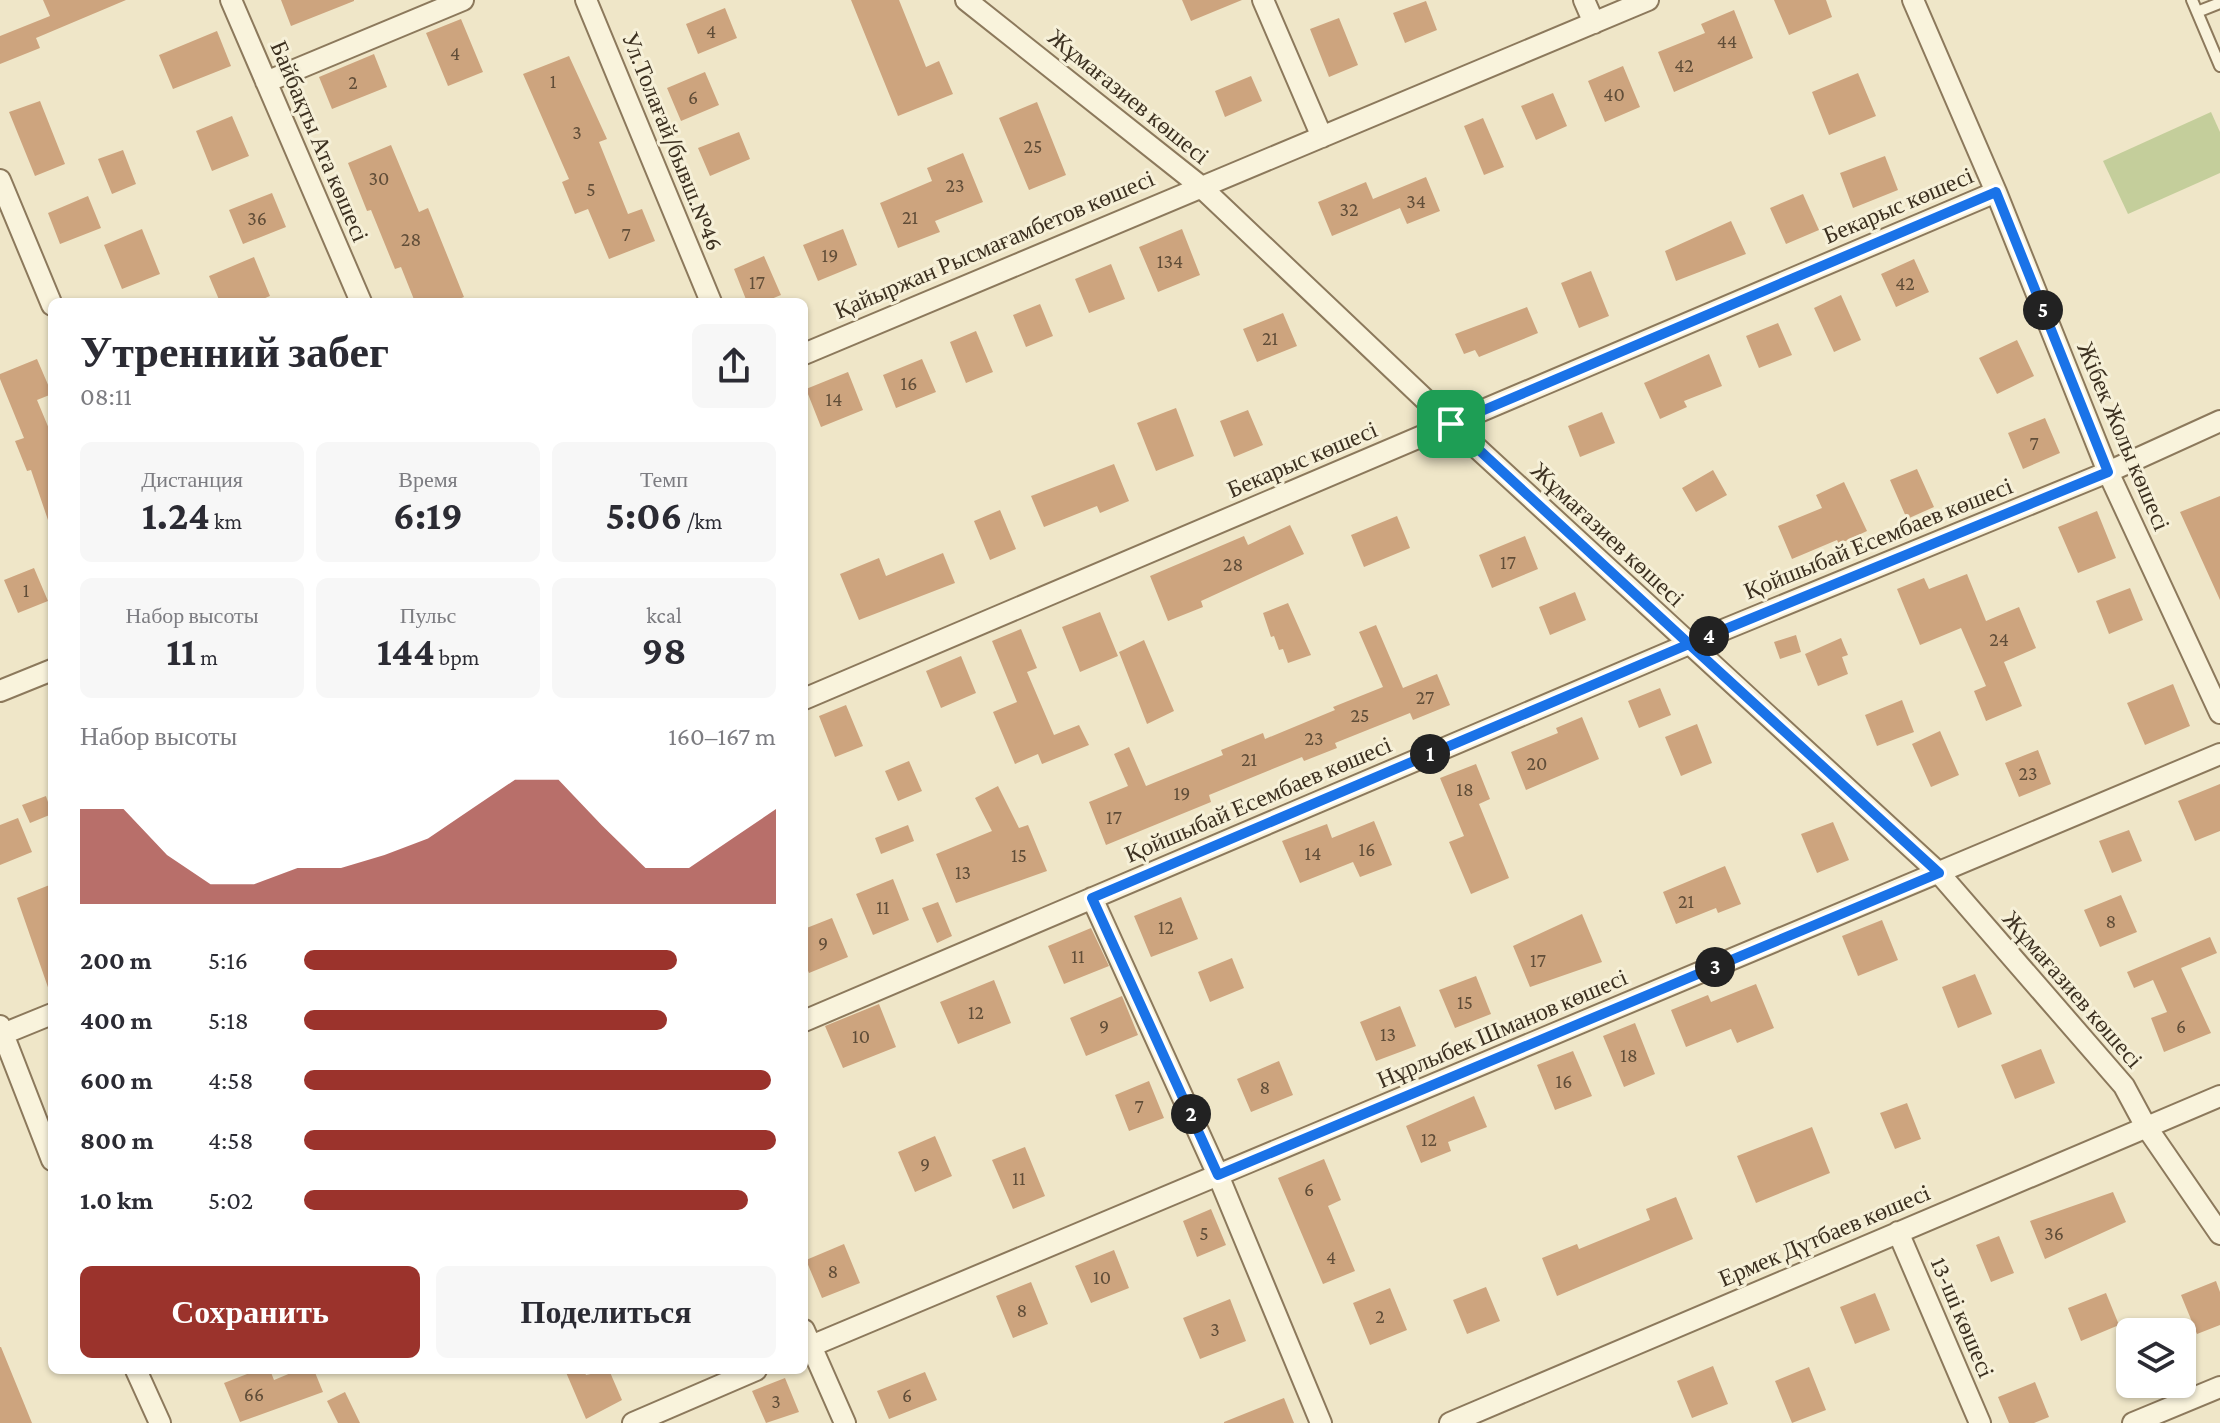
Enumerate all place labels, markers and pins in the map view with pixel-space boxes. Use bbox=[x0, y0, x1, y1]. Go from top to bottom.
pin: 5 bbox=[2023, 290, 2063, 330]
pin bbox=[1417, 390, 1485, 458]
pin: 4 bbox=[1689, 616, 1729, 656]
pin: 1 bbox=[1410, 734, 1450, 774]
pin: 3 bbox=[1695, 947, 1735, 987]
pin: 2 bbox=[1171, 1094, 1211, 1134]

